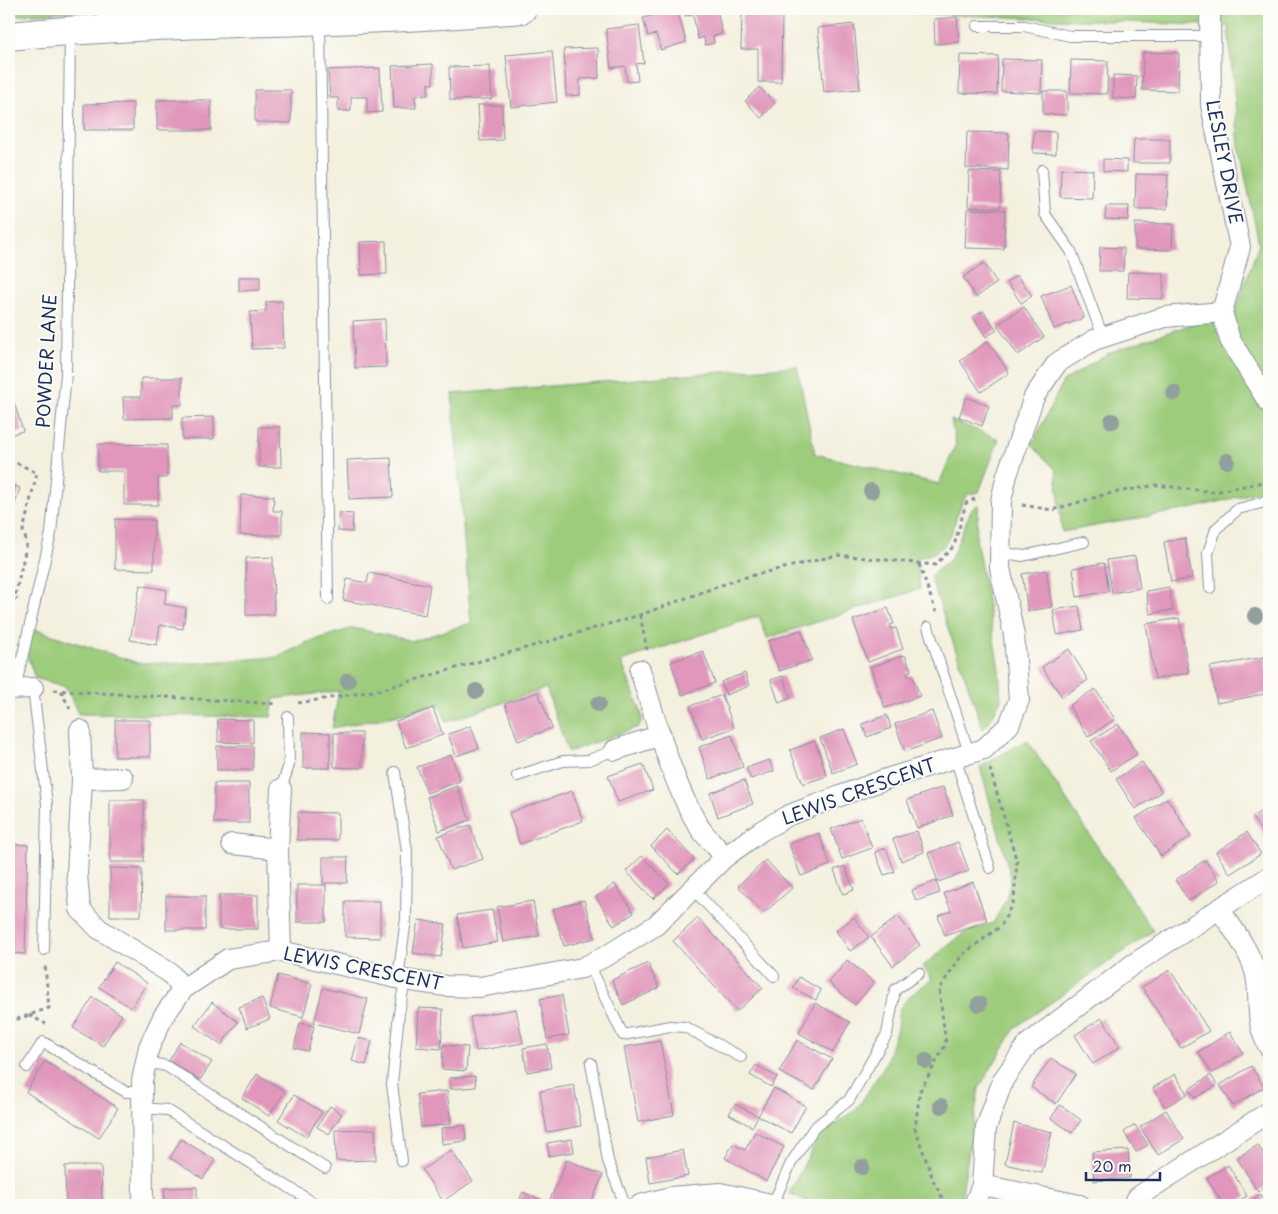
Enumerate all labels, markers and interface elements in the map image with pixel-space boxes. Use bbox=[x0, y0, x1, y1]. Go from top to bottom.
street label: LESLEY DRIVE bbox=[1200, 97, 1251, 226]
street label: POWDER LANE bbox=[29, 293, 62, 429]
street label: LEWIS CRESCENT bbox=[778, 750, 940, 831]
street label: LEWIS CRESCENT bbox=[281, 939, 446, 996]
scale bar bbox=[1086, 1149, 1159, 1181]
text: 20 m bbox=[1093, 1154, 1132, 1177]

